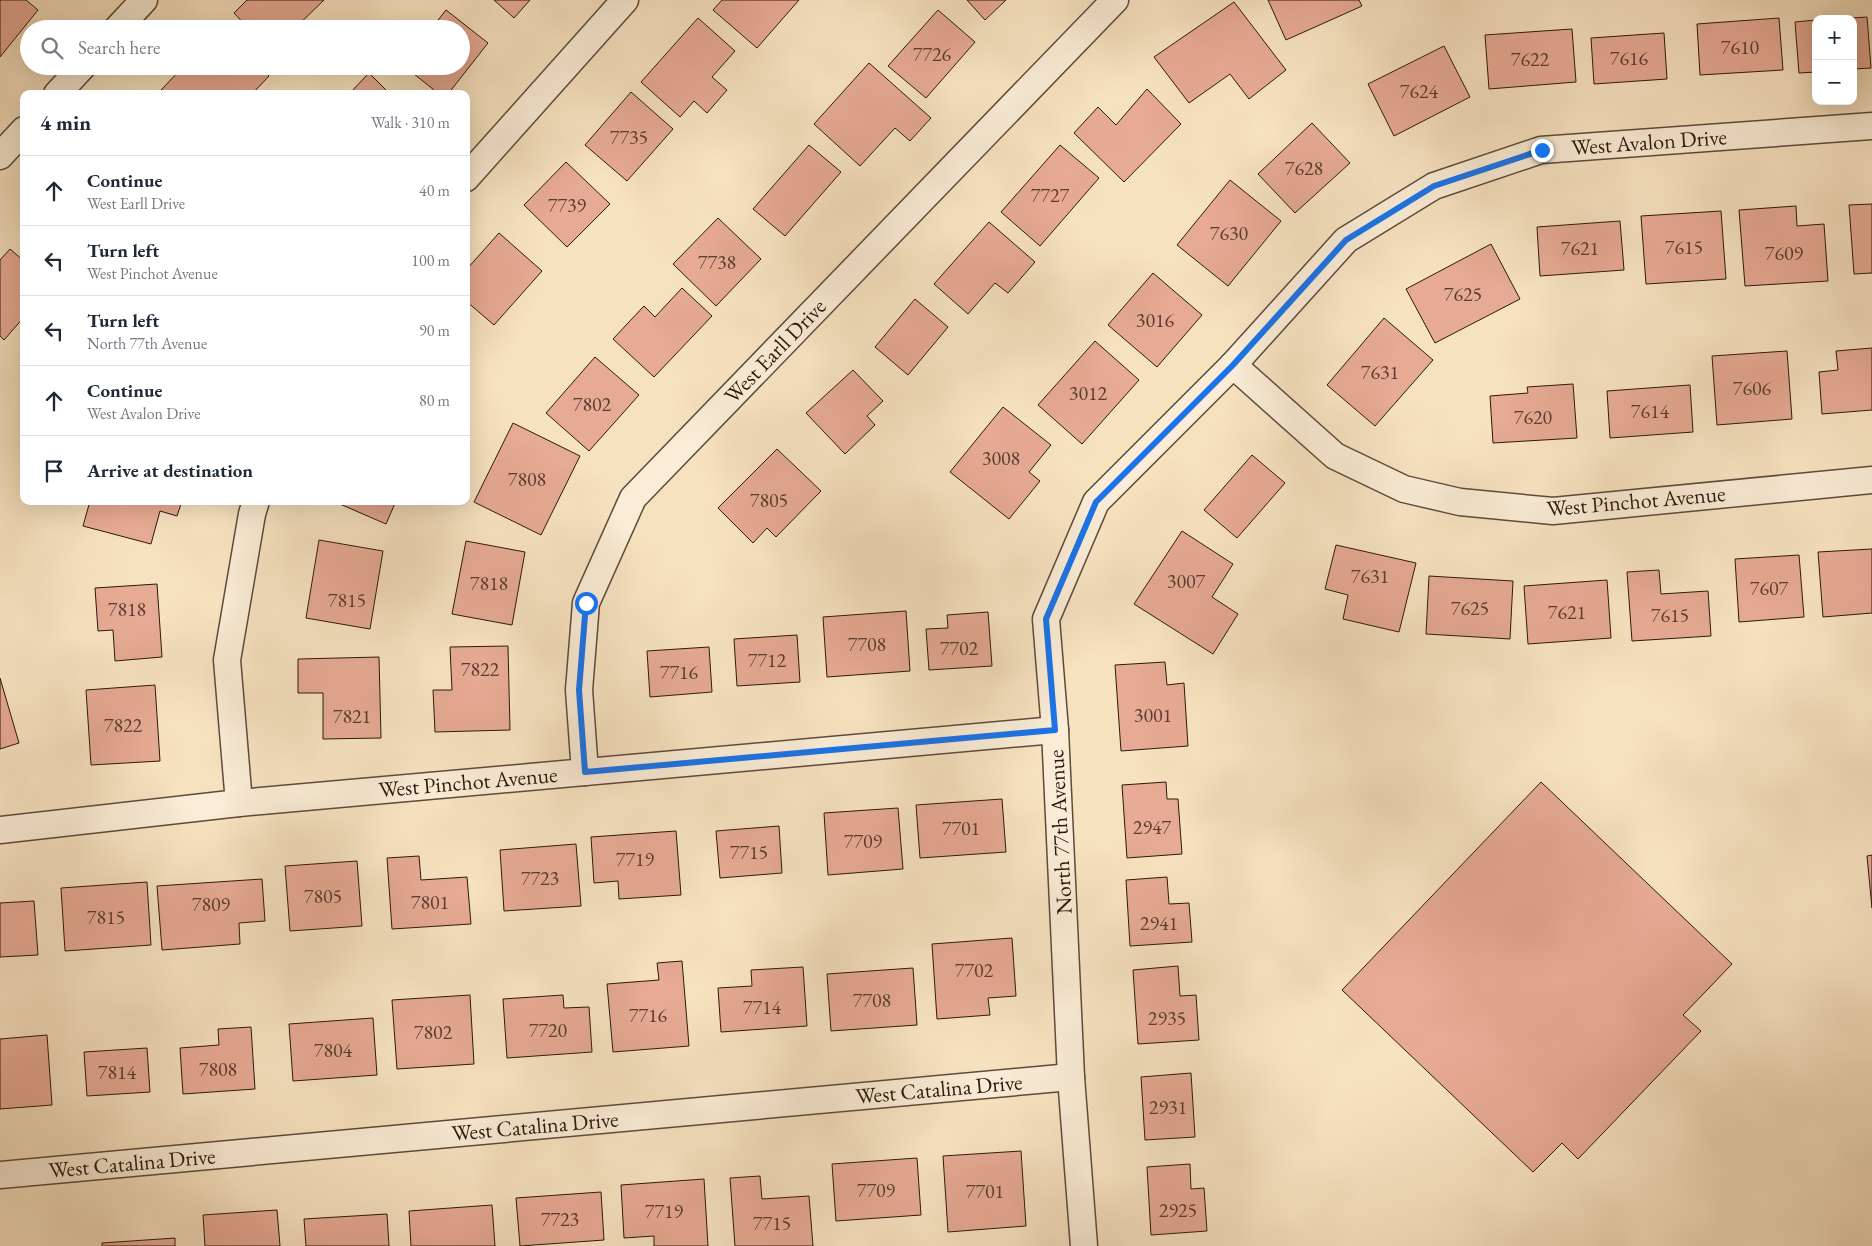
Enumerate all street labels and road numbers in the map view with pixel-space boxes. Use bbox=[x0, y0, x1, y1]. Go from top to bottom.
street label: West Avalon Drive bbox=[1570, 122, 1728, 162]
street label: West Earll Drive bbox=[718, 292, 833, 410]
street label: West Pinchot Avenue bbox=[1545, 479, 1727, 523]
street label: North 77th Avenue bbox=[1041, 748, 1079, 915]
street label: West Pinchot Avenue bbox=[377, 760, 559, 804]
street label: West Catalina Drive bbox=[854, 1067, 1024, 1111]
street label: West Catalina Drive bbox=[450, 1104, 620, 1148]
street label: West Catalina Drive bbox=[47, 1141, 217, 1185]

